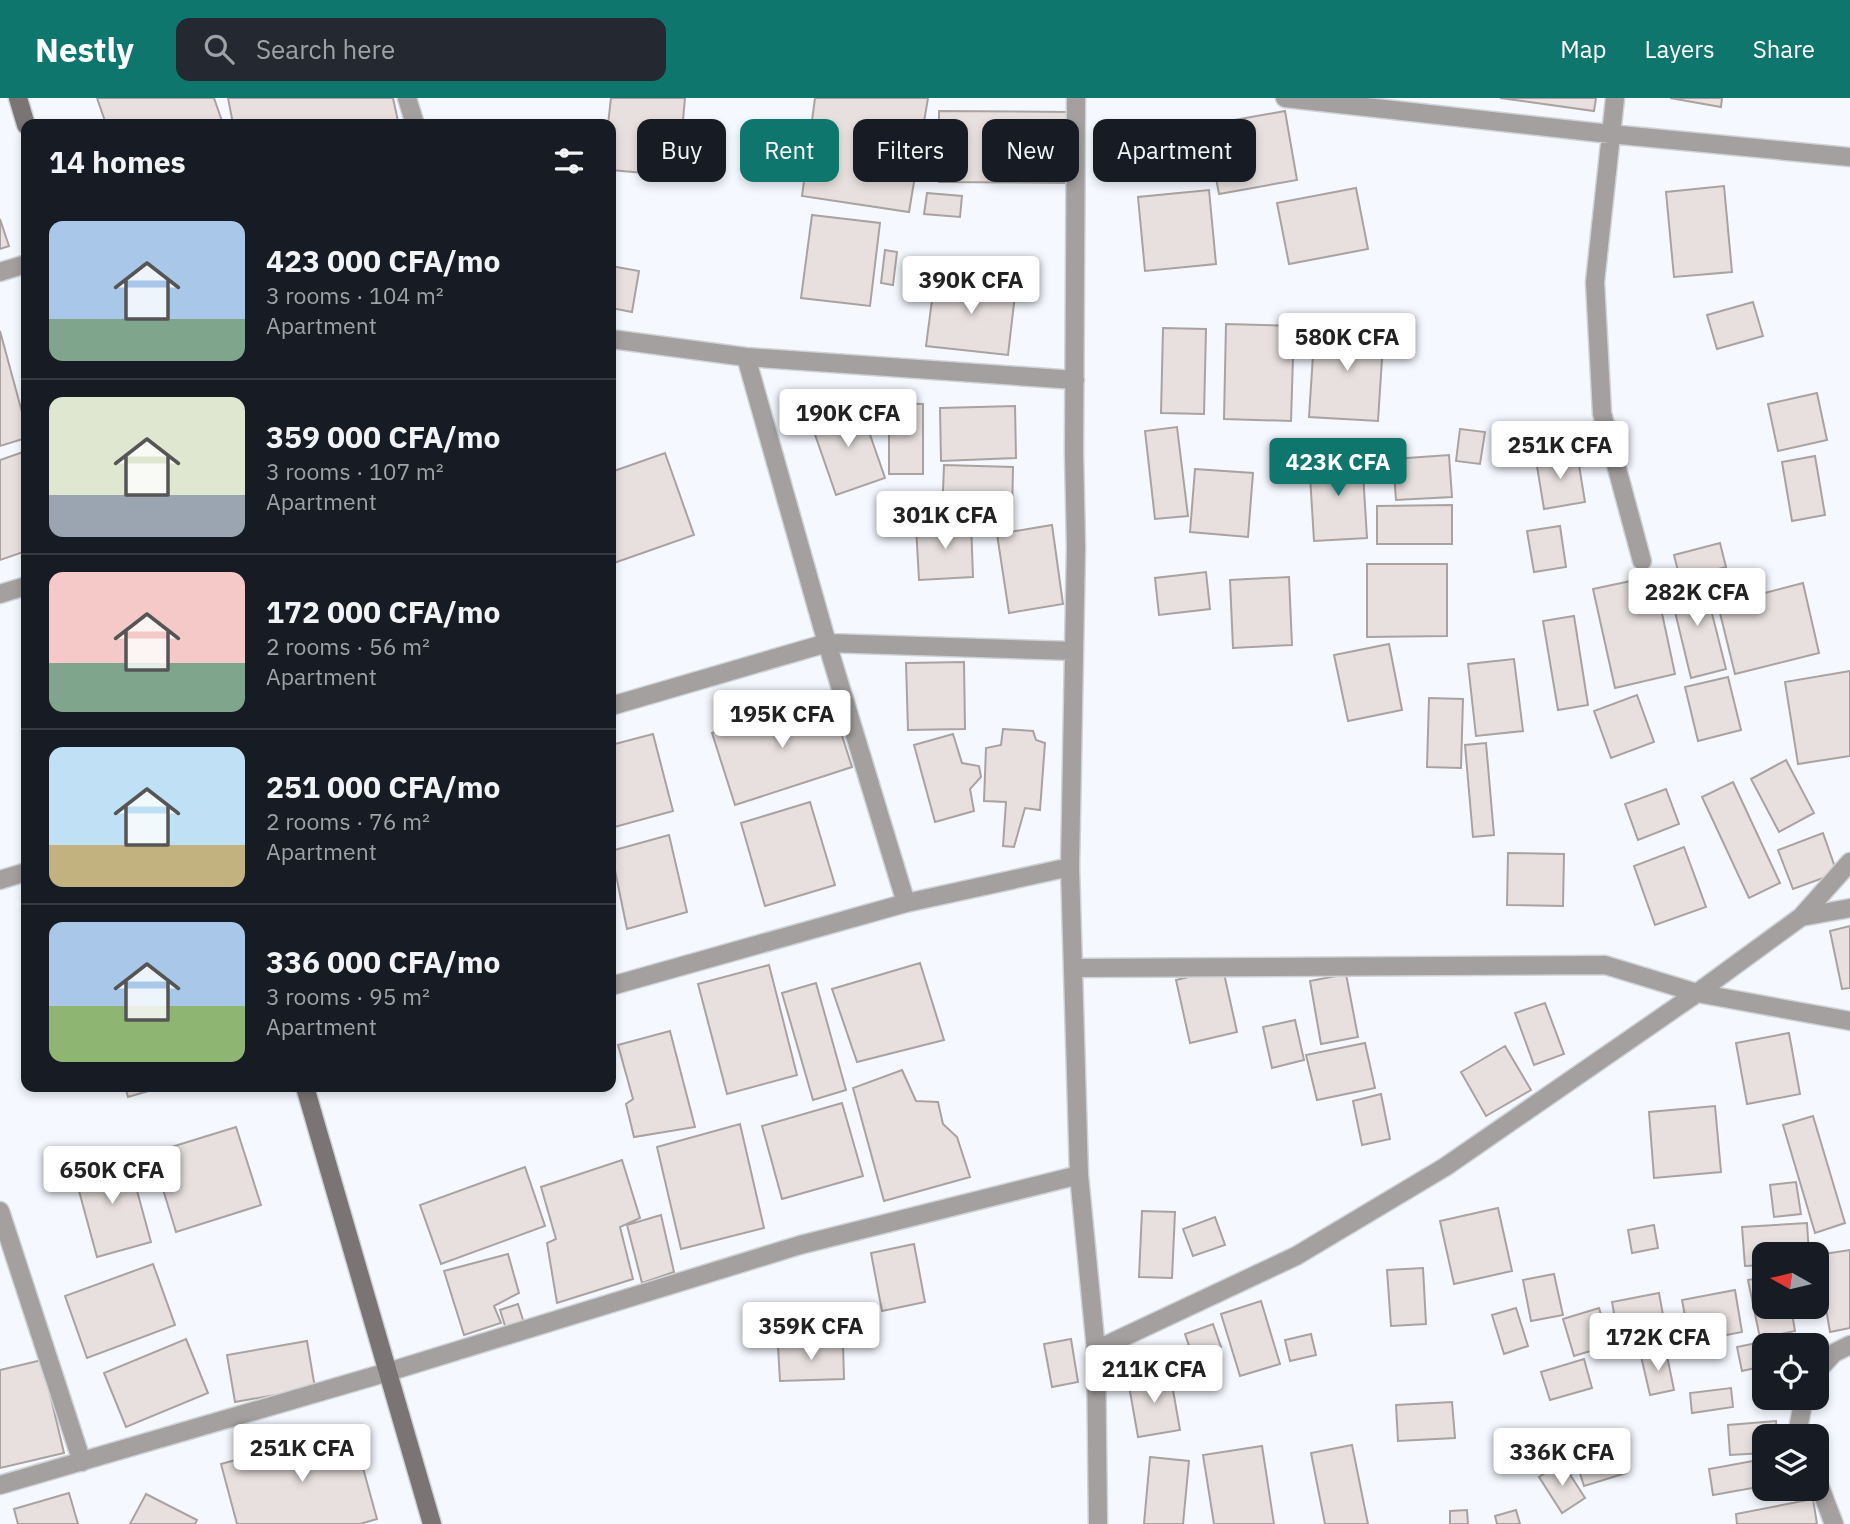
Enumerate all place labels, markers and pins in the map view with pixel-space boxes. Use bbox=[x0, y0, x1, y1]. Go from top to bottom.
pin: 390K CFA bbox=[899, 256, 1043, 316]
pin: 580K CFA bbox=[1275, 314, 1419, 373]
pin: 190K CFA bbox=[776, 390, 920, 449]
pin: 251K CFA bbox=[1488, 422, 1632, 481]
pin: 423K CFA bbox=[1266, 438, 1410, 498]
pin: 301K CFA bbox=[873, 491, 1017, 551]
pin: 282K CFA bbox=[1625, 568, 1769, 628]
pin: 195K CFA bbox=[710, 690, 854, 750]
pin: 650K CFA bbox=[40, 1146, 184, 1206]
pin: 359K CFA bbox=[739, 1302, 883, 1362]
pin: 172K CFA bbox=[1586, 1314, 1730, 1373]
pin: 211K CFA bbox=[1082, 1346, 1226, 1405]
pin: 251K CFA bbox=[230, 1424, 374, 1484]
pin: 336K CFA bbox=[1490, 1428, 1634, 1488]

